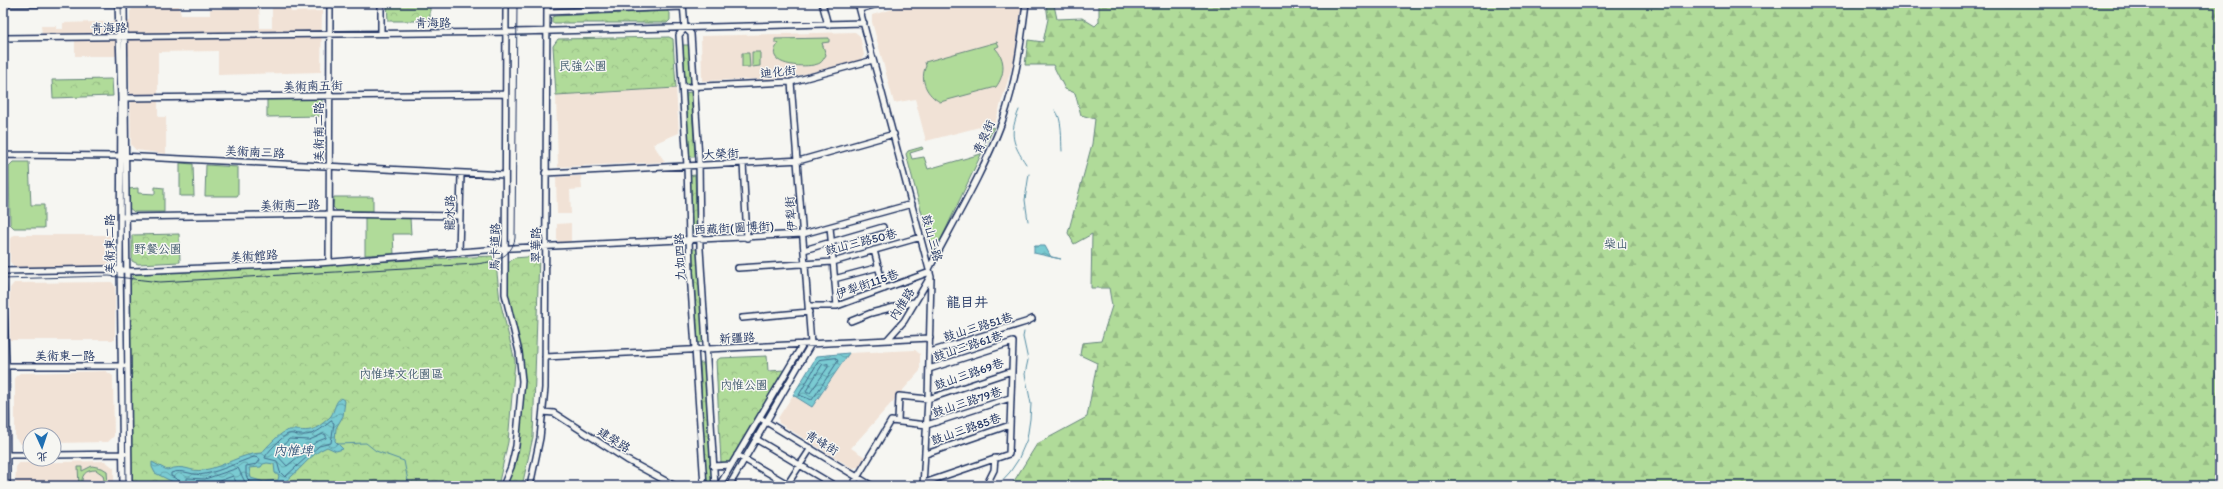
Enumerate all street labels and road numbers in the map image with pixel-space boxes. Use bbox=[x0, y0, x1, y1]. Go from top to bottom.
street label: 青海路 bbox=[415, 16, 451, 30]
street label: 青海路 bbox=[91, 21, 127, 35]
street label: 迪化街 bbox=[759, 63, 797, 81]
street label: 美術南五街 bbox=[283, 78, 343, 94]
street label: 美術南二路 bbox=[312, 102, 326, 162]
street label: 青泉街 bbox=[970, 118, 998, 156]
street label: 美術南三路 bbox=[225, 143, 285, 161]
street label: 大榮街 bbox=[703, 146, 739, 162]
street label: 龍水路 bbox=[443, 195, 457, 231]
street label: 伊犁街 bbox=[782, 195, 800, 233]
street label: 美術南一路 bbox=[260, 197, 320, 213]
street label: 鼓山三路 bbox=[919, 213, 945, 263]
street label: 美術東二路 bbox=[103, 214, 117, 274]
street label: 西藏街(圖博街) bbox=[694, 219, 774, 237]
street label: 馬卡道路 bbox=[488, 223, 502, 271]
street label: 鼓山三路50巷 bbox=[824, 226, 898, 258]
street label: 翠華路 bbox=[529, 227, 543, 263]
street label: 九如四路 bbox=[672, 233, 688, 281]
street label: 美術館路 bbox=[230, 248, 278, 264]
street label: 伊犁街115巷 bbox=[834, 267, 900, 301]
street label: 內惟路 bbox=[886, 285, 918, 323]
street label: 鼓山三路51巷 bbox=[942, 310, 1014, 344]
street label: 鼓山三路61巷 bbox=[932, 328, 1004, 364]
street label: 新疆路 bbox=[719, 330, 755, 346]
street label: 美術東一路 bbox=[35, 349, 95, 363]
street label: 鼓山三路69巷 bbox=[932, 356, 1006, 392]
street label: 鼓山三路79巷 bbox=[930, 384, 1004, 420]
street label: 鼓山三路85巷 bbox=[929, 411, 1003, 447]
street label: 建榮路 bbox=[595, 425, 633, 455]
street label: 青峰街 bbox=[803, 428, 841, 458]

